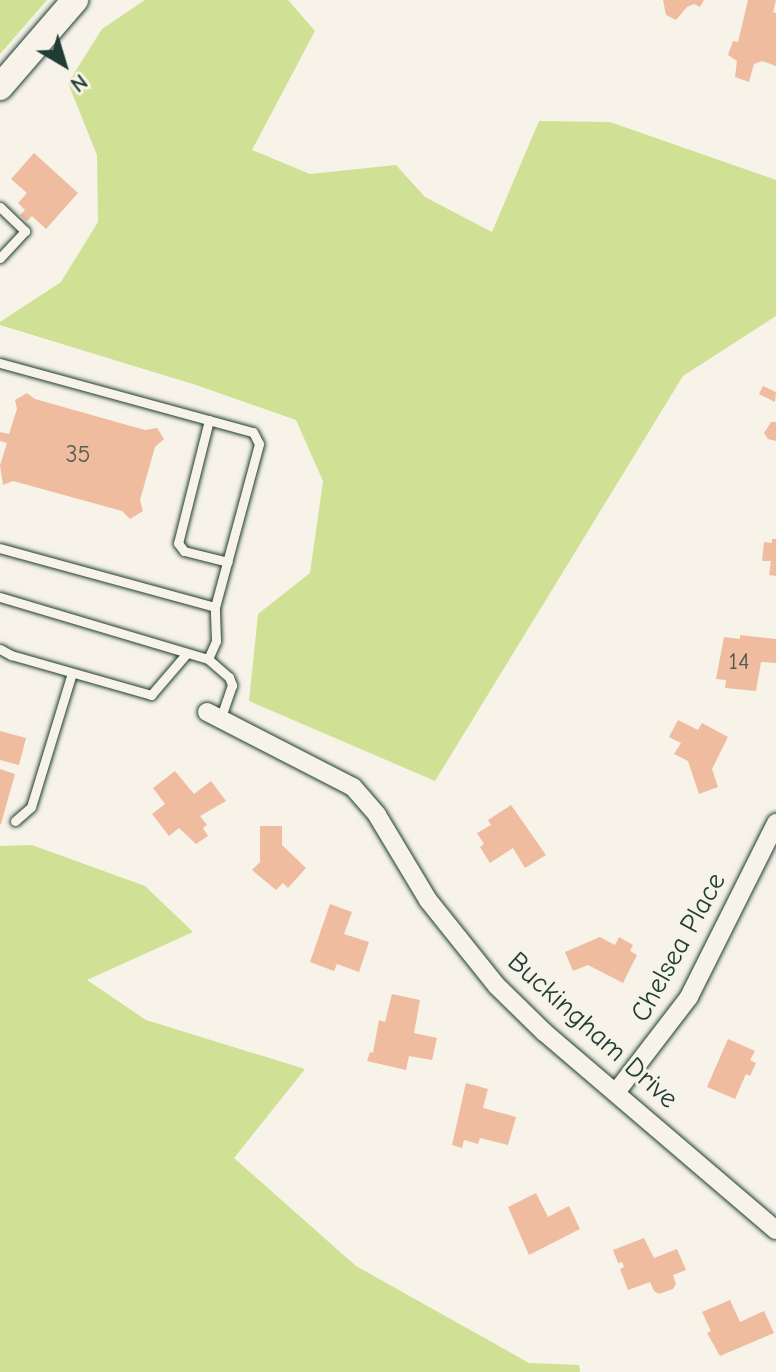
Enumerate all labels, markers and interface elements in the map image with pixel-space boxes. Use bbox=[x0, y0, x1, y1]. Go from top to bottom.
north arrow bbox=[24, 24, 104, 104]
text: N bbox=[65, 68, 92, 98]
house number: 35 bbox=[65, 441, 91, 469]
house number: 14 bbox=[728, 648, 750, 676]
street label: Chelsea Place bbox=[623, 866, 733, 1028]
street label: Buckingham Drive bbox=[501, 945, 685, 1115]

